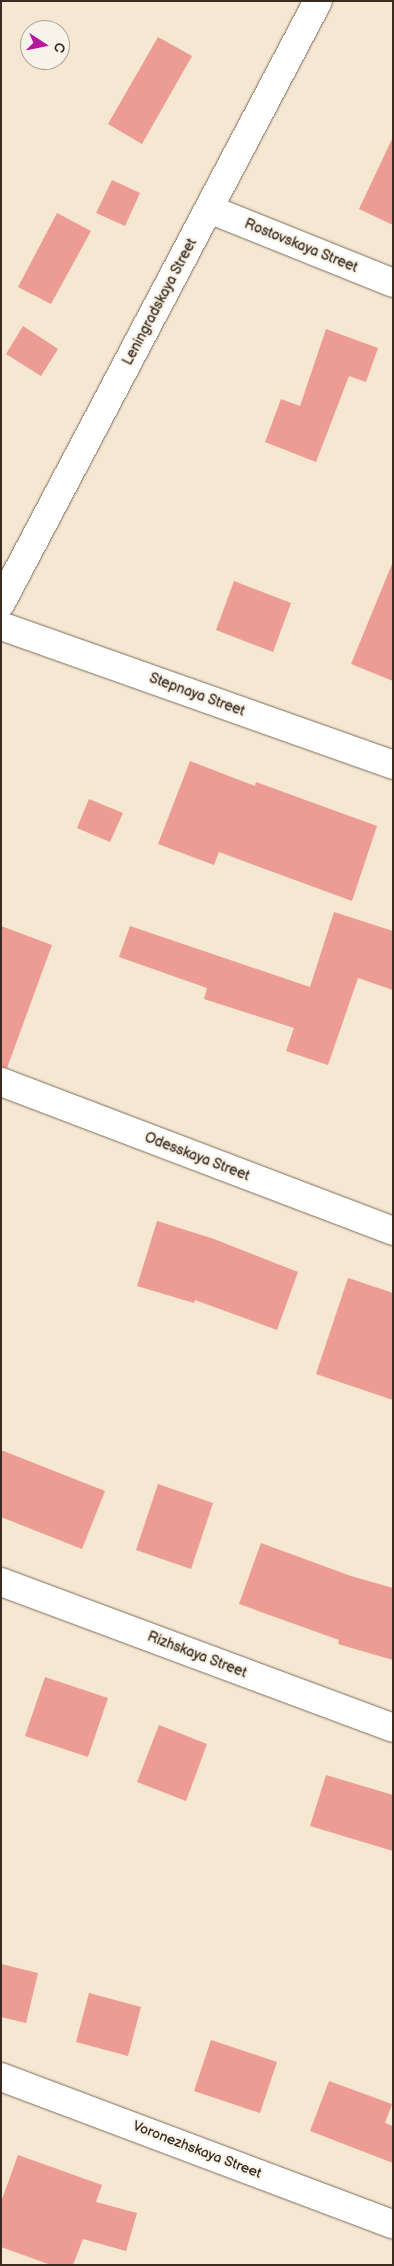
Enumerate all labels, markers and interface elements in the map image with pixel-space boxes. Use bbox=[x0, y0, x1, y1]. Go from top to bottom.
north arrow bbox=[20, 20, 70, 70]
text: С bbox=[50, 41, 69, 54]
street label: Rostovskaya Street bbox=[242, 216, 360, 276]
street label: Leningradskaya Street bbox=[119, 236, 201, 368]
street label: Stepnaya Street bbox=[147, 670, 247, 720]
street label: Odesskaya Street bbox=[142, 1129, 252, 1185]
street label: Rizhskaya Street bbox=[145, 1628, 249, 1682]
street label: Voronezhskaya Street bbox=[130, 2118, 264, 2182]

